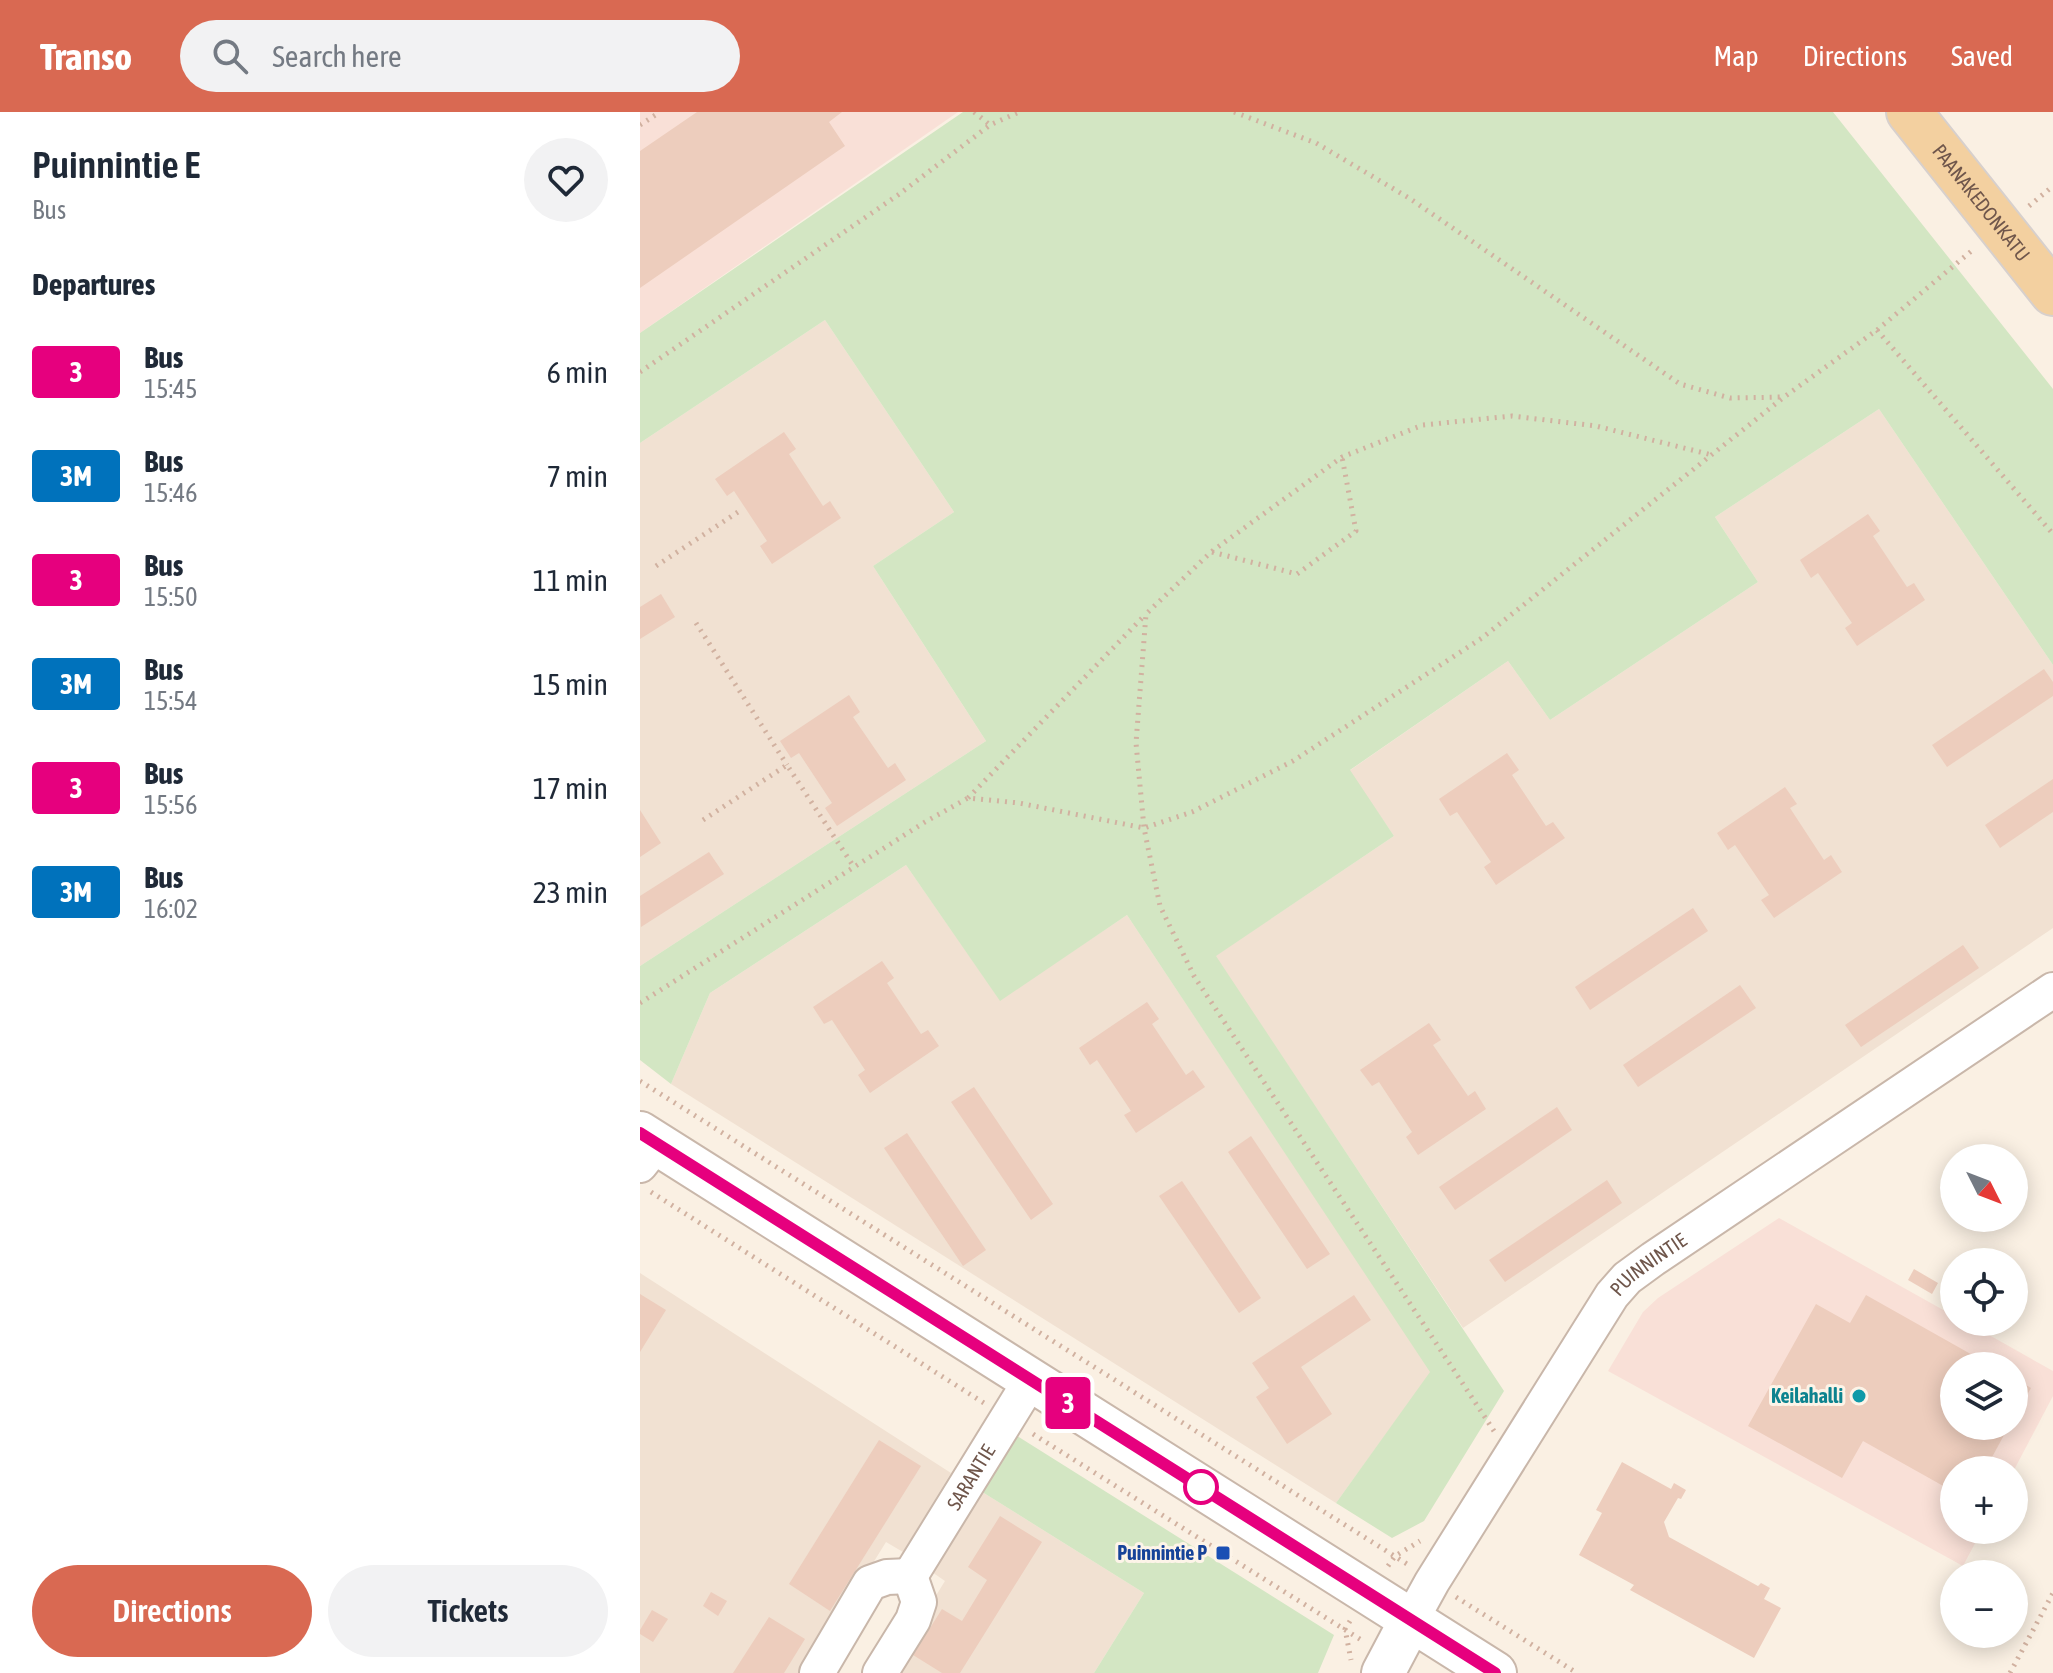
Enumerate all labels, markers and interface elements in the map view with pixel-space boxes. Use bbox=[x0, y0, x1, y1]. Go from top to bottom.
search box bbox=[180, 20, 740, 92]
icon: search bbox=[208, 34, 252, 78]
text: Transo bbox=[40, 35, 132, 78]
text: Search here bbox=[272, 39, 402, 73]
text: Map bbox=[1714, 40, 1759, 72]
text: Directions bbox=[1803, 40, 1907, 72]
text: Saved bbox=[1951, 40, 2013, 72]
button: heart bbox=[524, 138, 608, 222]
street label: PAANAKEDONKATU bbox=[1928, 139, 2035, 265]
text: Puinnintie E bbox=[32, 143, 200, 186]
text: Bus bbox=[32, 195, 66, 225]
text: Departures bbox=[32, 267, 155, 301]
text: Bus bbox=[144, 340, 183, 374]
text: 6 min bbox=[547, 355, 608, 389]
text: 3 bbox=[69, 356, 83, 388]
text: 15:45 bbox=[144, 374, 198, 404]
text: Bus bbox=[144, 444, 183, 478]
text: 7 min bbox=[547, 459, 608, 493]
text: 3M bbox=[60, 460, 92, 492]
text: 15:46 bbox=[144, 478, 198, 508]
text: Bus bbox=[144, 548, 183, 582]
text: 11 min bbox=[533, 563, 608, 597]
text: 3 bbox=[69, 564, 83, 596]
text: 15:50 bbox=[144, 582, 198, 612]
text: Bus bbox=[144, 652, 183, 686]
text: 15 min bbox=[533, 667, 608, 701]
text: 3M bbox=[60, 668, 92, 700]
text: 15:54 bbox=[144, 686, 198, 716]
text: Bus bbox=[144, 756, 183, 790]
text: 17 min bbox=[533, 771, 608, 805]
text: 3 bbox=[69, 772, 83, 804]
text: 15:56 bbox=[144, 790, 198, 820]
text: Bus bbox=[144, 860, 183, 894]
text: 23 min bbox=[533, 875, 608, 909]
text: 3M bbox=[60, 876, 92, 908]
text: 16:02 bbox=[144, 894, 198, 924]
north arrow bbox=[1940, 1144, 2028, 1232]
map controls bbox=[1940, 1144, 2028, 1648]
street label: PUINNINTIE bbox=[1605, 1228, 1691, 1300]
button: locate bbox=[1940, 1248, 2028, 1336]
button: layers bbox=[1940, 1352, 2028, 1440]
line badge: 3 bbox=[1042, 1377, 1094, 1429]
place label: Keilahalli bbox=[1771, 1384, 1843, 1407]
text: 3 bbox=[1061, 1387, 1075, 1419]
marker: Keilahalli bbox=[1850, 1387, 1868, 1405]
street label: SARANTIE bbox=[942, 1440, 1000, 1514]
button: + bbox=[1940, 1456, 2028, 1544]
unlabelled marker bbox=[1184, 1470, 1218, 1504]
place label: Puinnintie P bbox=[1117, 1541, 1207, 1564]
marker: Puinnintie P bbox=[1214, 1544, 1232, 1562]
button: − bbox=[1940, 1560, 2028, 1648]
button: Directions bbox=[32, 1565, 312, 1657]
button: Tickets bbox=[328, 1565, 608, 1657]

